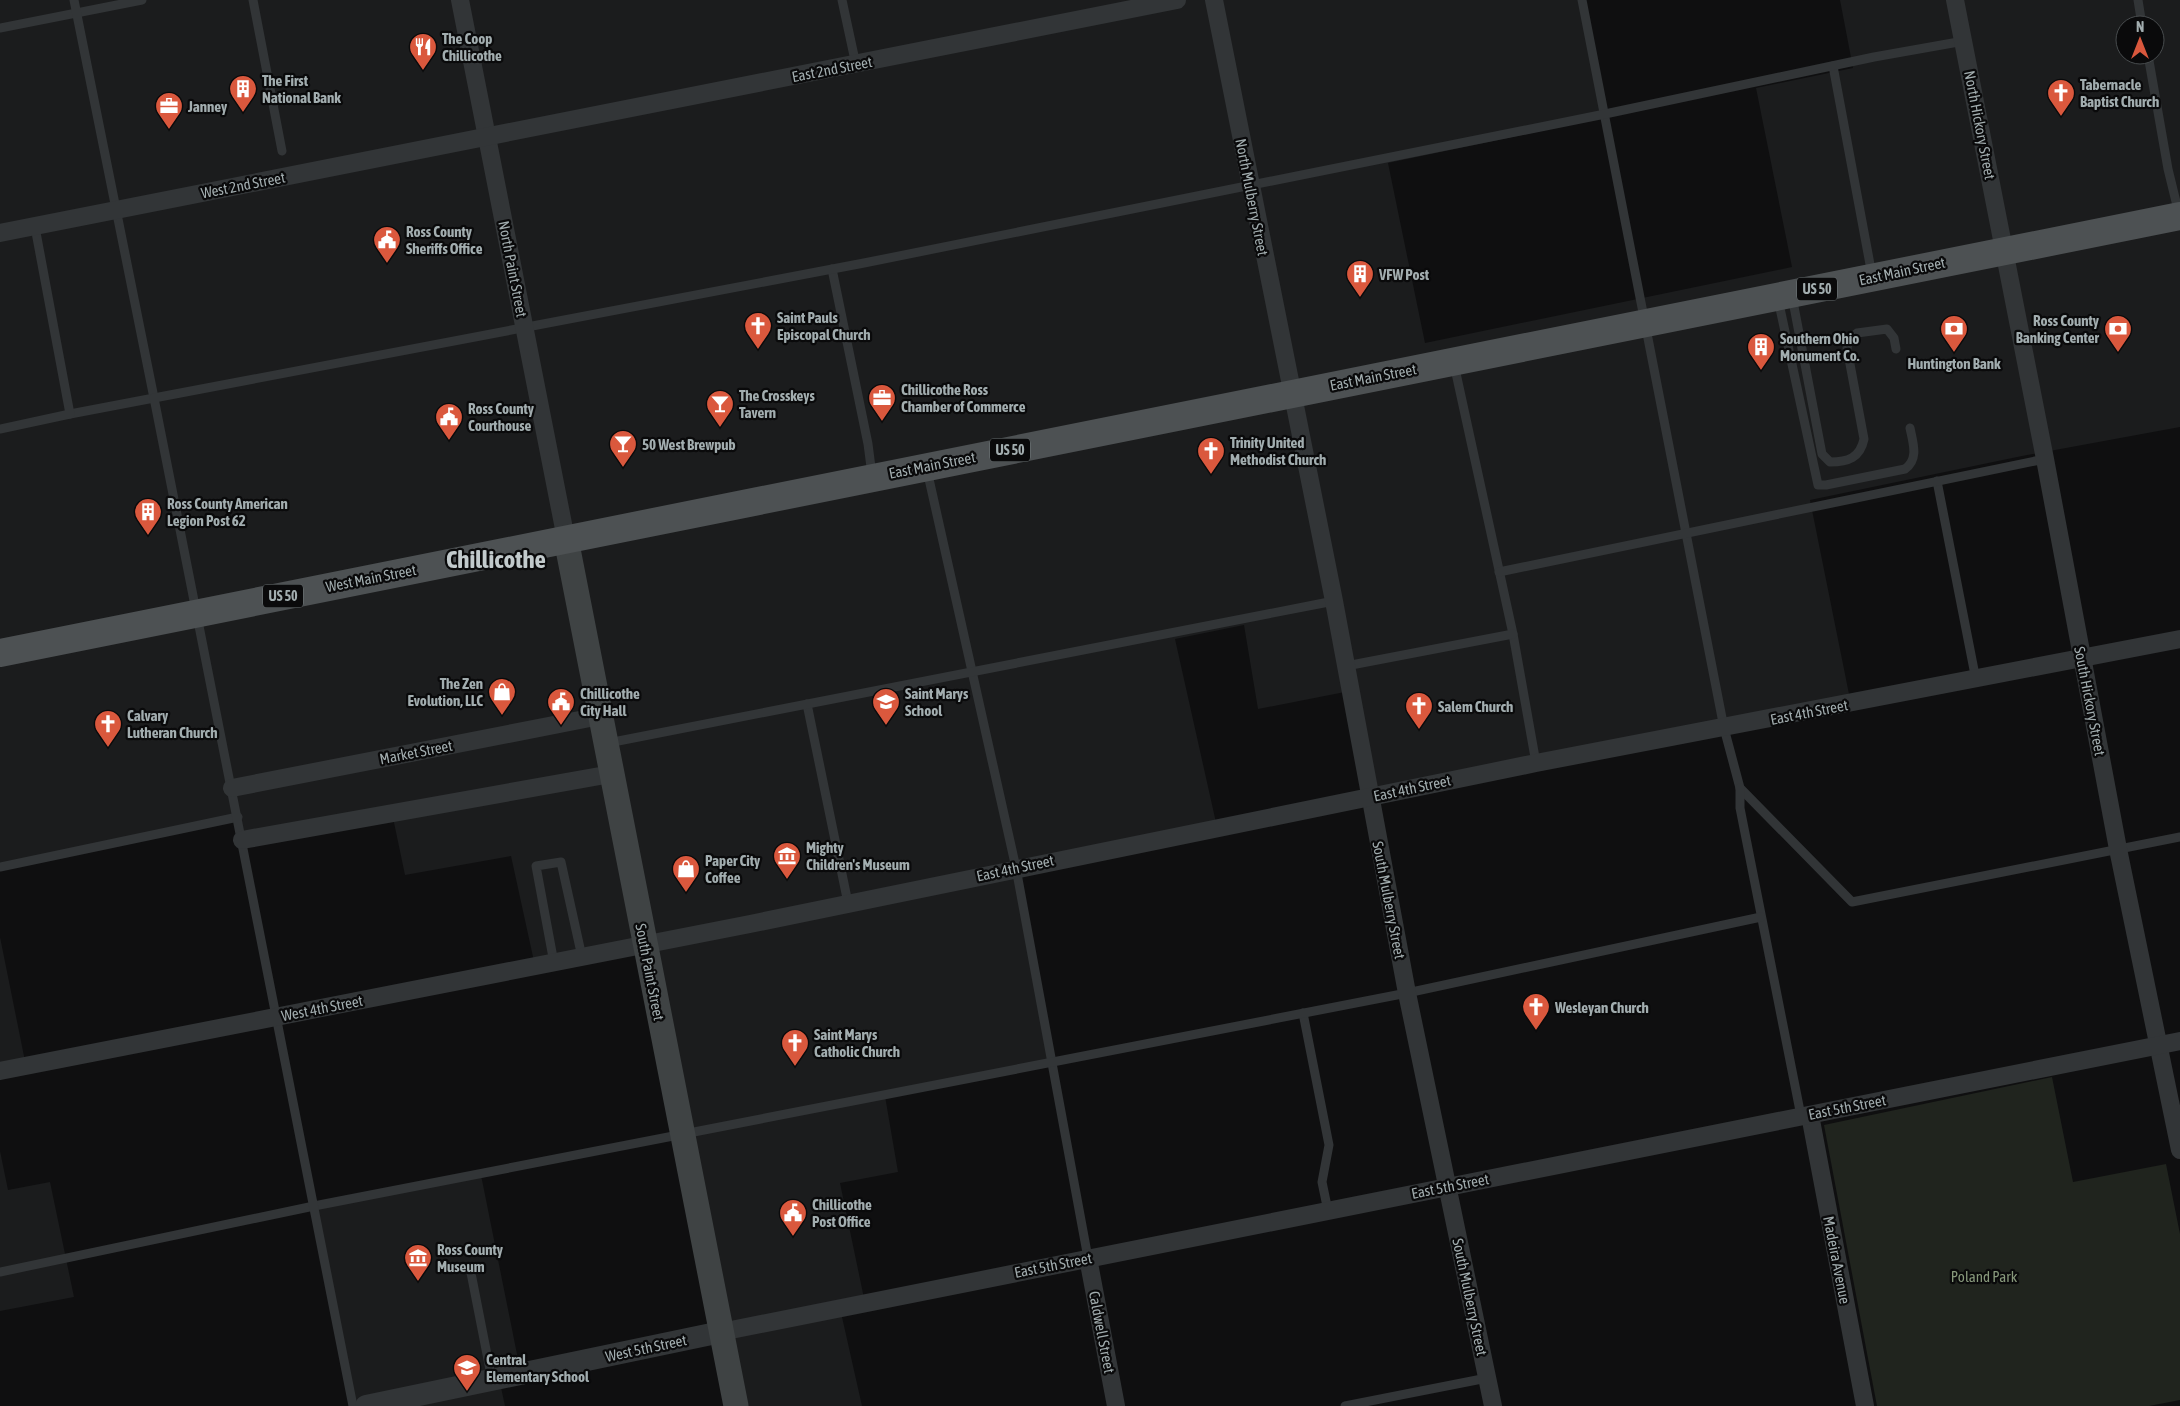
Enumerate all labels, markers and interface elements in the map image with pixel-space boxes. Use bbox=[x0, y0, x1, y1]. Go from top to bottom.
north arrow bbox=[2115, 15, 2165, 65]
text: N bbox=[2136, 19, 2144, 35]
place label: The Coop Chillicothe bbox=[442, 30, 502, 64]
restaurant icon: The Coop Chillicothe bbox=[408, 32, 438, 71]
street label: East 2nd Street bbox=[790, 53, 874, 85]
street label: North Hickory Street bbox=[1961, 69, 1999, 181]
place label: The First National Bank bbox=[262, 72, 341, 106]
building icon: The First National Bank bbox=[228, 74, 258, 113]
place label: Tabernacle Baptist Church bbox=[2080, 76, 2159, 110]
church icon: Tabernacle Baptist Church bbox=[2046, 78, 2076, 117]
office icon: Janney bbox=[154, 91, 184, 130]
place label: Janney bbox=[187, 98, 228, 115]
street label: North Mulberry Street bbox=[1232, 137, 1272, 257]
street label: West 2nd Street bbox=[200, 169, 286, 201]
street label: North Paint Street bbox=[495, 219, 531, 319]
place label: Ross County Sheriffs Office bbox=[406, 223, 483, 257]
public building icon: Ross County Sheriffs Office bbox=[372, 225, 402, 264]
street label: East Main Street bbox=[1857, 254, 1947, 288]
building icon: VFW Post bbox=[1345, 259, 1375, 298]
place label: VFW Post bbox=[1378, 266, 1430, 283]
road number: US 50 bbox=[1797, 278, 1837, 300]
place label: Saint Pauls Episcopal Church bbox=[777, 309, 870, 343]
church icon: Saint Pauls Episcopal Church bbox=[743, 311, 773, 350]
place label: Ross County Banking Center bbox=[2016, 312, 2100, 346]
bank icon: Huntington Bank bbox=[1939, 314, 1969, 353]
bank icon: Ross County Banking Center bbox=[2103, 314, 2133, 353]
place label: Southern Ohio Monument Co. bbox=[1780, 330, 1860, 364]
building icon: Southern Ohio Monument Co. bbox=[1746, 332, 1776, 371]
place label: Huntington Bank bbox=[1907, 355, 2001, 372]
street label: East Main Street bbox=[1328, 360, 1418, 394]
place label: Chillicothe Ross Chamber of Commerce bbox=[901, 381, 1026, 415]
office icon: Chillicothe Ross Chamber of Commerce bbox=[867, 383, 897, 422]
place label: The Crosskeys Tavern bbox=[739, 387, 815, 421]
bar icon: The Crosskeys Tavern bbox=[705, 389, 735, 428]
place label: Ross County Courthouse bbox=[468, 400, 535, 434]
public building icon: Ross County Courthouse bbox=[434, 402, 464, 441]
bar icon: 50 West Brewpub bbox=[608, 429, 638, 468]
place label: Trinity United Methodist Church bbox=[1230, 434, 1326, 468]
place label: 50 West Brewpub bbox=[642, 436, 736, 453]
church icon: Trinity United Methodist Church bbox=[1196, 436, 1226, 475]
road number: US 50 bbox=[990, 438, 1030, 462]
street label: East Main Street bbox=[887, 448, 977, 482]
place label: Ross County American Legion Post 62 bbox=[167, 495, 288, 529]
building icon: Ross County American Legion Post 62 bbox=[133, 497, 163, 536]
district label: Chillicothe bbox=[446, 545, 546, 573]
street label: West Main Street bbox=[324, 561, 418, 595]
road number: US 50 bbox=[263, 584, 303, 608]
street label: South Hickory Street bbox=[2071, 645, 2109, 757]
place label: The Zen Evolution, LLC bbox=[407, 675, 483, 709]
shop icon: The Zen Evolution, LLC bbox=[487, 677, 517, 716]
place label: Chillicothe City Hall bbox=[580, 685, 640, 719]
place label: Saint Marys School bbox=[905, 685, 969, 719]
public building icon: Chillicothe City Hall bbox=[546, 687, 576, 726]
school or university icon: Saint Marys School bbox=[871, 687, 901, 726]
church icon: Salem Church bbox=[1404, 691, 1434, 730]
street label: East 4th Street bbox=[1769, 696, 1849, 728]
place label: Salem Church bbox=[1438, 698, 1513, 715]
place label: Calvary Lutheran Church bbox=[127, 707, 217, 741]
church icon: Calvary Lutheran Church bbox=[93, 709, 123, 748]
street label: Market Street bbox=[378, 737, 454, 767]
street label: East 4th Street bbox=[1372, 772, 1452, 804]
place label: Mighty Children's Museum bbox=[806, 839, 910, 873]
street label: South Mulberry Street bbox=[1369, 840, 1409, 960]
museum icon: Mighty Children's Museum bbox=[772, 841, 802, 880]
place label: Paper City Coffee bbox=[705, 852, 761, 886]
street label: East 4th Street bbox=[975, 852, 1055, 884]
shop icon: Paper City Coffee bbox=[671, 854, 701, 893]
street label: South Paint Street bbox=[632, 922, 668, 1022]
street label: West 4th Street bbox=[280, 992, 364, 1024]
church icon: Wesleyan Church bbox=[1521, 992, 1551, 1031]
place label: Wesleyan Church bbox=[1554, 999, 1649, 1016]
place label: Saint Marys Catholic Church bbox=[814, 1026, 900, 1060]
church icon: Saint Marys Catholic Church bbox=[780, 1028, 810, 1067]
street label: East 5th Street bbox=[1807, 1091, 1887, 1123]
street label: East 5th Street bbox=[1410, 1170, 1490, 1202]
place label: Chillicothe Post Office bbox=[812, 1196, 872, 1230]
public building icon: Chillicothe Post Office bbox=[778, 1198, 808, 1237]
street label: Madeira Avenue bbox=[1820, 1215, 1854, 1306]
street label: South Mulberry Street bbox=[1449, 1237, 1491, 1357]
place label: Ross County Museum bbox=[437, 1241, 504, 1275]
museum icon: Ross County Museum bbox=[403, 1243, 433, 1282]
street label: East 5th Street bbox=[1013, 1249, 1093, 1281]
park label: Poland Park bbox=[1951, 1268, 2018, 1285]
street label: Caldwell Street bbox=[1086, 1290, 1118, 1374]
street label: West 5th Street bbox=[604, 1331, 688, 1365]
place label: Central Elementary School bbox=[486, 1351, 590, 1385]
school or university icon: Central Elementary School bbox=[452, 1353, 482, 1392]

